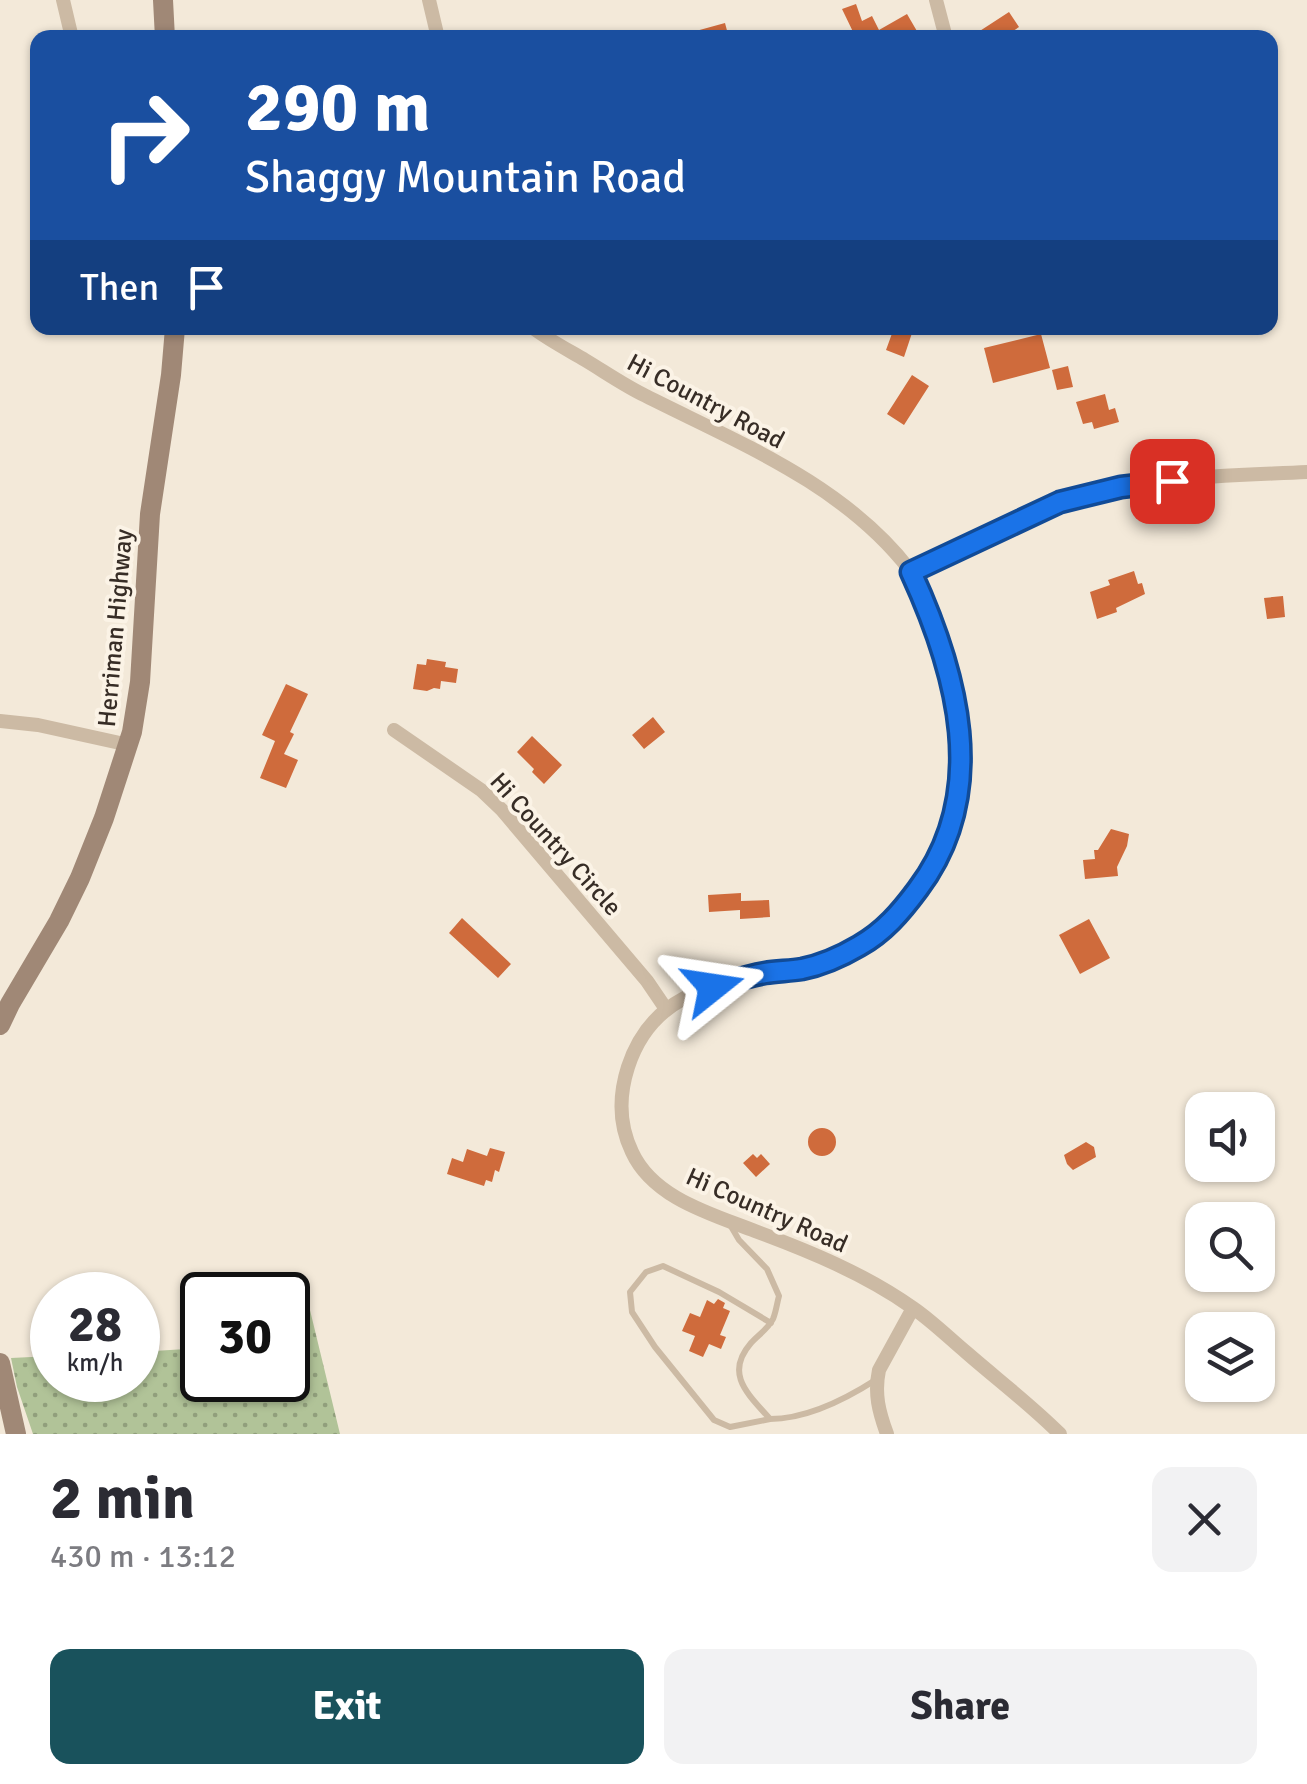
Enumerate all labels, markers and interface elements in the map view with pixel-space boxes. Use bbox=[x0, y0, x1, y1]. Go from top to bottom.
text: 290 m bbox=[245, 64, 430, 150]
icon: right bbox=[80, 70, 210, 200]
text: Shaggy Mountain Road bbox=[245, 150, 686, 205]
icon: arrive bbox=[179, 260, 234, 315]
text: Then bbox=[80, 264, 159, 311]
street label: Hi Country Road bbox=[622, 347, 790, 455]
pin bbox=[1130, 439, 1215, 524]
icon: arrive bbox=[1145, 454, 1200, 509]
street label: Herriman Highway bbox=[91, 527, 139, 728]
street label: Hi Country Circle bbox=[484, 766, 628, 922]
position arrow bbox=[661, 935, 765, 1039]
map controls bbox=[1185, 1092, 1275, 1402]
button: sound bbox=[1185, 1092, 1275, 1182]
street label: Hi Country Road bbox=[681, 1161, 853, 1259]
button: search bbox=[1185, 1202, 1275, 1292]
speed limit sign: 30 bbox=[180, 1272, 310, 1402]
text: 28 bbox=[68, 1294, 122, 1356]
button: layers bbox=[1185, 1312, 1275, 1402]
text: km/h bbox=[67, 1347, 123, 1378]
text: 2 min bbox=[50, 1462, 195, 1536]
button: close bbox=[1152, 1467, 1257, 1572]
text: 430 m · 13:12 bbox=[50, 1537, 236, 1576]
button: Exit bbox=[50, 1649, 644, 1764]
button: Share bbox=[664, 1649, 1257, 1764]

